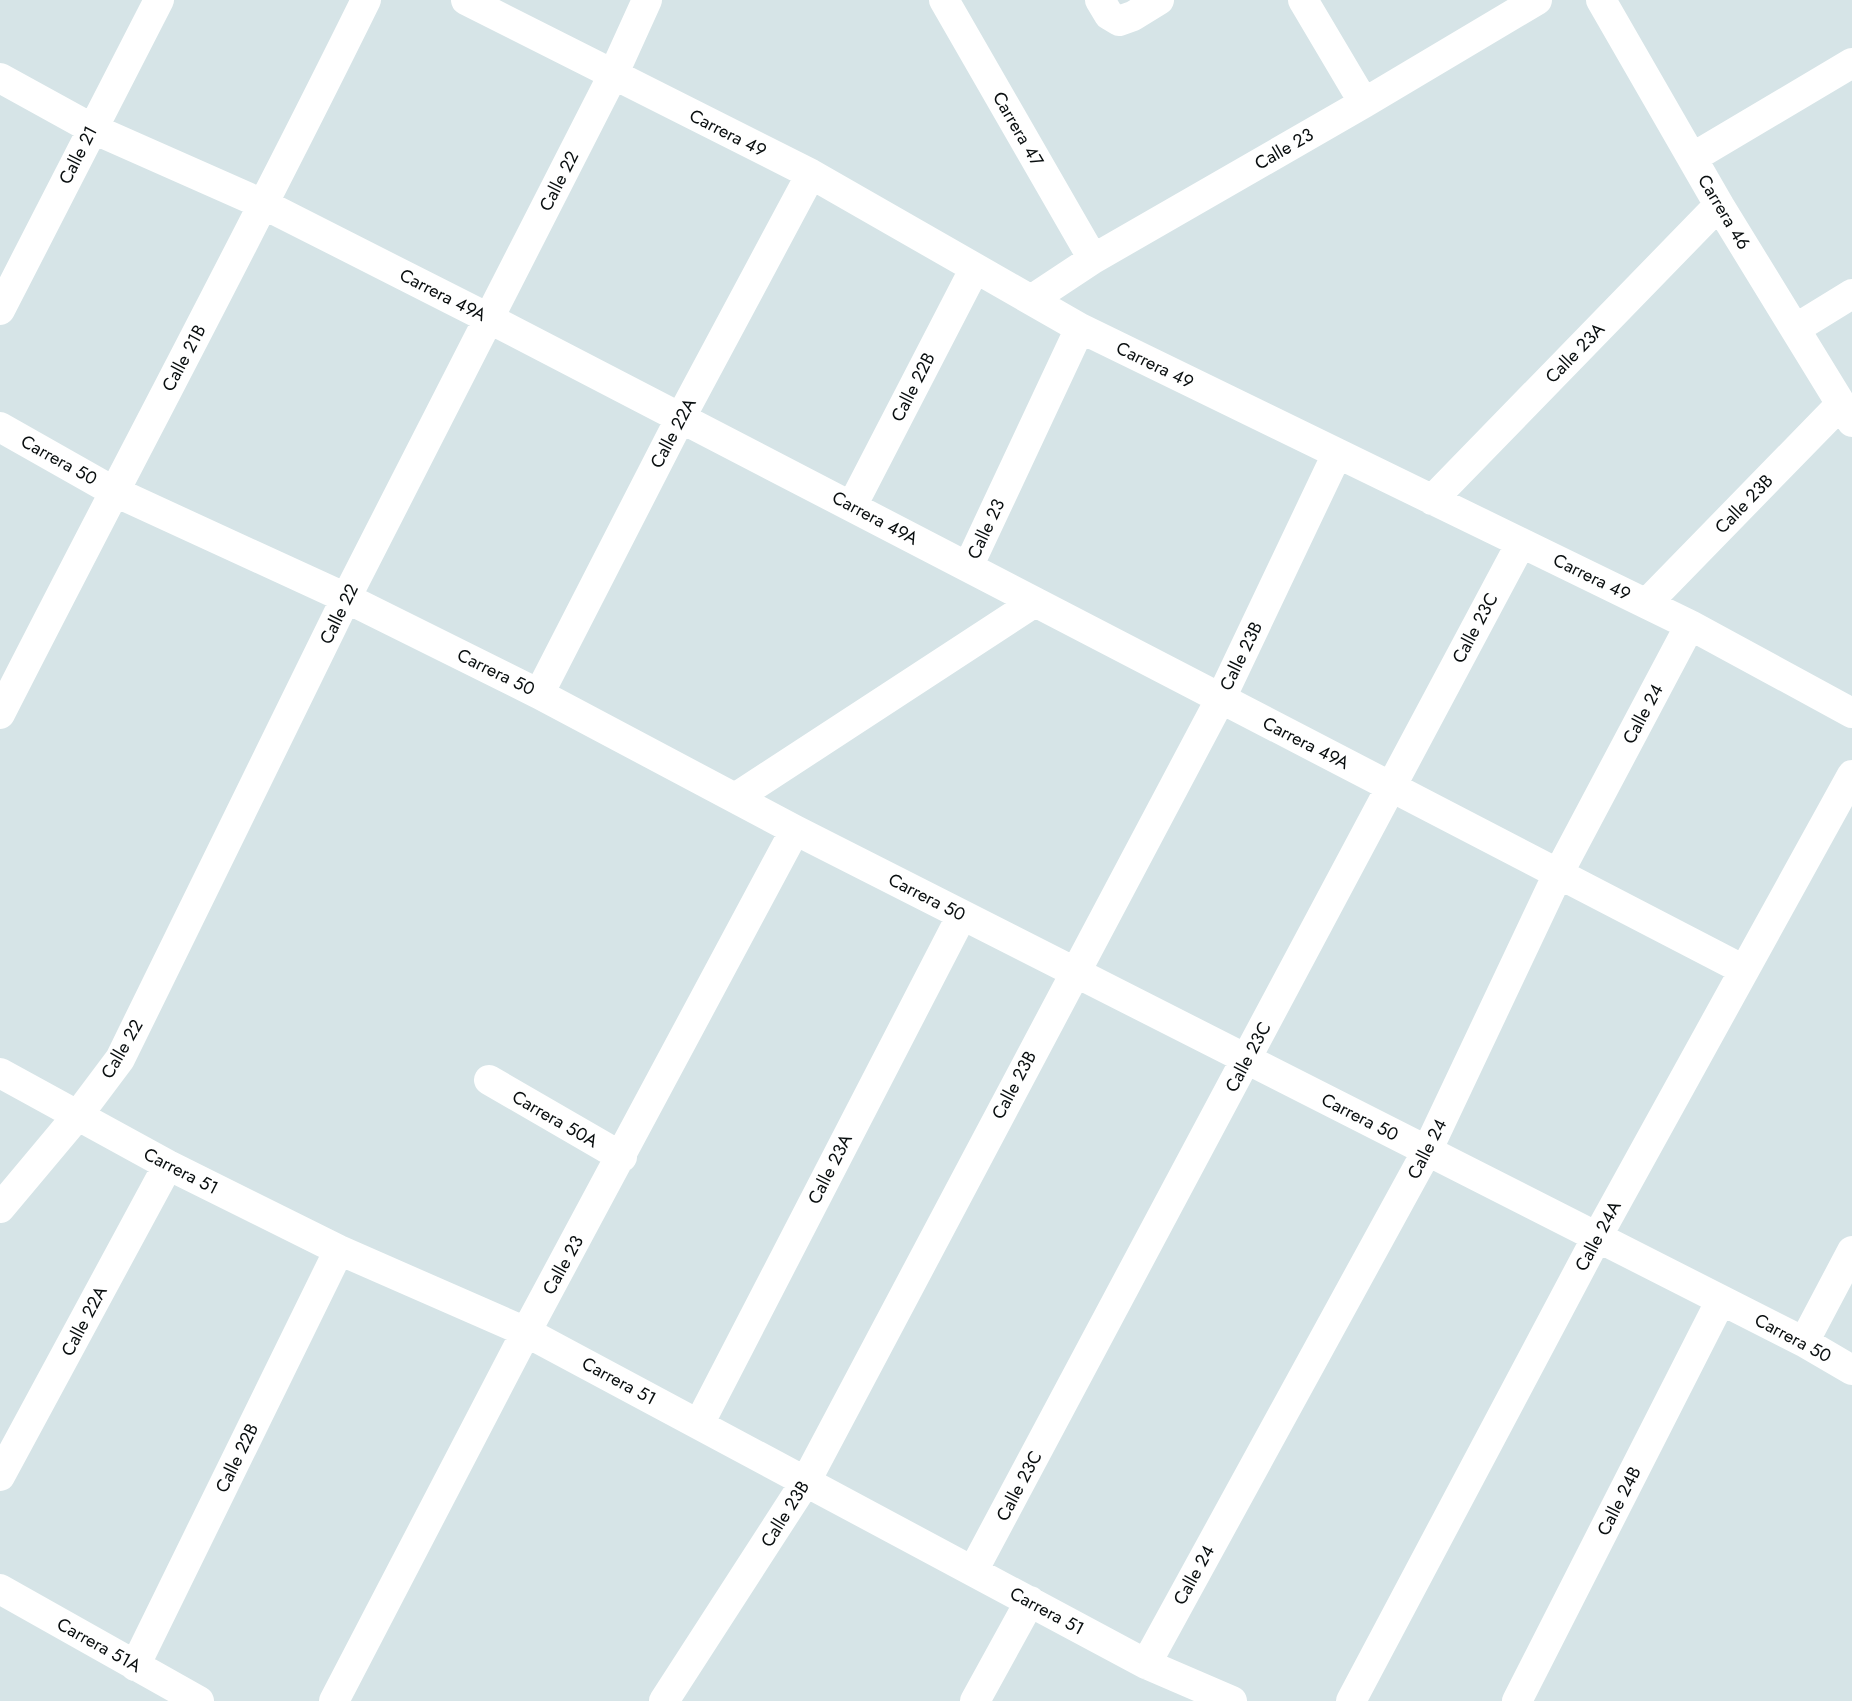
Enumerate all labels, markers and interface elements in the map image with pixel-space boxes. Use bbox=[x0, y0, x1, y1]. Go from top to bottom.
street label: Carrera 47 bbox=[986, 87, 1050, 172]
street label: Carrera 49 bbox=[685, 102, 771, 164]
street label: Calle 21 bbox=[52, 121, 104, 189]
street label: Calle 23 bbox=[1250, 122, 1318, 176]
street label: Calle 22 bbox=[533, 146, 585, 216]
street label: Carrera 46 bbox=[1691, 170, 1757, 254]
street label: Carrera 49A bbox=[395, 262, 491, 328]
street label: Calle 23A bbox=[1539, 317, 1611, 389]
street label: Calle 21B bbox=[156, 320, 212, 396]
street label: Carrera 49 bbox=[1112, 335, 1198, 395]
street label: Calle 22B bbox=[885, 348, 941, 426]
street label: Calle 22A bbox=[644, 393, 702, 473]
street label: Carrera 50 bbox=[16, 428, 102, 492]
street label: Calle 23B bbox=[1709, 468, 1779, 540]
street label: Carrera 49A bbox=[827, 484, 923, 552]
street label: Calle 23 bbox=[961, 494, 1011, 564]
street label: Carrera 49 bbox=[1549, 547, 1635, 607]
street label: Calle 22 bbox=[313, 579, 365, 649]
street label: Calle 23C bbox=[1446, 588, 1504, 668]
street label: Calle 23B bbox=[1213, 617, 1269, 695]
street label: Carrera 50 bbox=[453, 642, 539, 702]
street label: Calle 24 bbox=[1616, 679, 1670, 749]
street label: Carrera 49A bbox=[1258, 710, 1354, 776]
street label: Carrera 50 bbox=[884, 866, 970, 928]
street label: Calle 22 bbox=[95, 1015, 149, 1083]
street label: Calle 23C bbox=[1219, 1017, 1277, 1097]
street label: Calle 23B bbox=[985, 1046, 1043, 1124]
street label: Carrera 50A bbox=[507, 1084, 603, 1154]
street label: Carrera 50 bbox=[1317, 1086, 1403, 1148]
street label: Calle 24 bbox=[1401, 1114, 1453, 1184]
street label: Calle 23A bbox=[801, 1129, 859, 1209]
street label: Carrera 51 bbox=[139, 1141, 223, 1201]
street label: Calle 24A bbox=[1569, 1196, 1628, 1276]
street label: Calle 23 bbox=[536, 1231, 590, 1299]
street label: Calle 22A bbox=[55, 1281, 113, 1361]
street label: Carrera 50 bbox=[1750, 1307, 1836, 1369]
street label: Carrera 51 bbox=[577, 1351, 661, 1411]
street label: Calle 22B bbox=[209, 1419, 265, 1497]
street label: Calle 23C bbox=[990, 1446, 1048, 1526]
street label: Calle 24B bbox=[1590, 1462, 1648, 1540]
street label: Calle 23B bbox=[754, 1476, 816, 1552]
street label: Calle 24 bbox=[1167, 1540, 1221, 1610]
street label: Carrera 51 bbox=[1005, 1581, 1089, 1641]
street label: Carrera 51A bbox=[52, 1611, 146, 1679]

